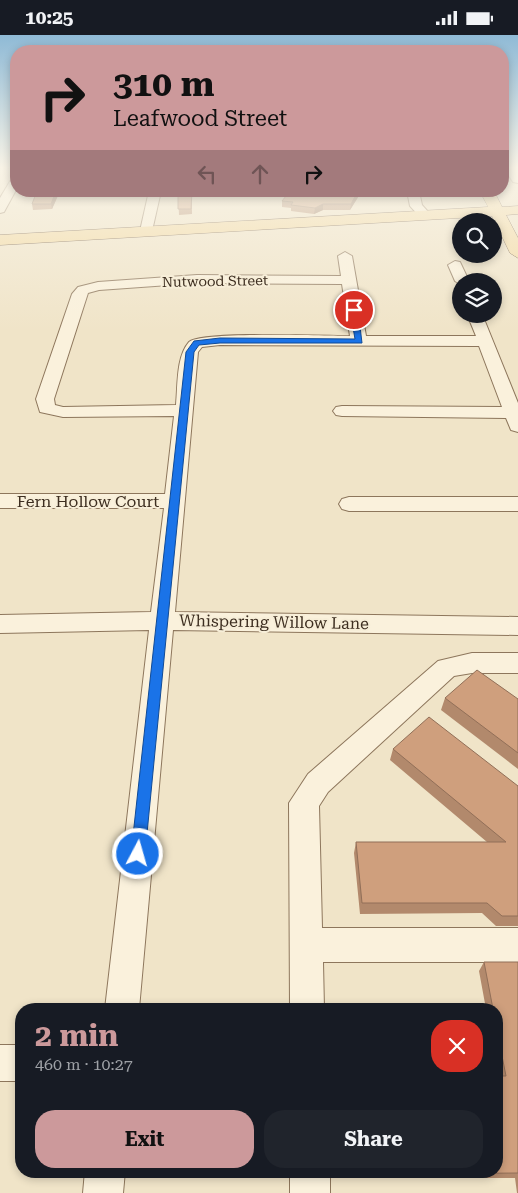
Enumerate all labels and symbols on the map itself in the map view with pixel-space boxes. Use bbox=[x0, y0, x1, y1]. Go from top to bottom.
street label: Nutwood Street bbox=[162, 272, 268, 290]
pin bbox=[333, 289, 375, 331]
street label: Fern Hollow Court bbox=[17, 492, 159, 511]
street label: Whispering Willow Lane bbox=[179, 611, 369, 633]
position arrow bbox=[111, 827, 163, 879]

